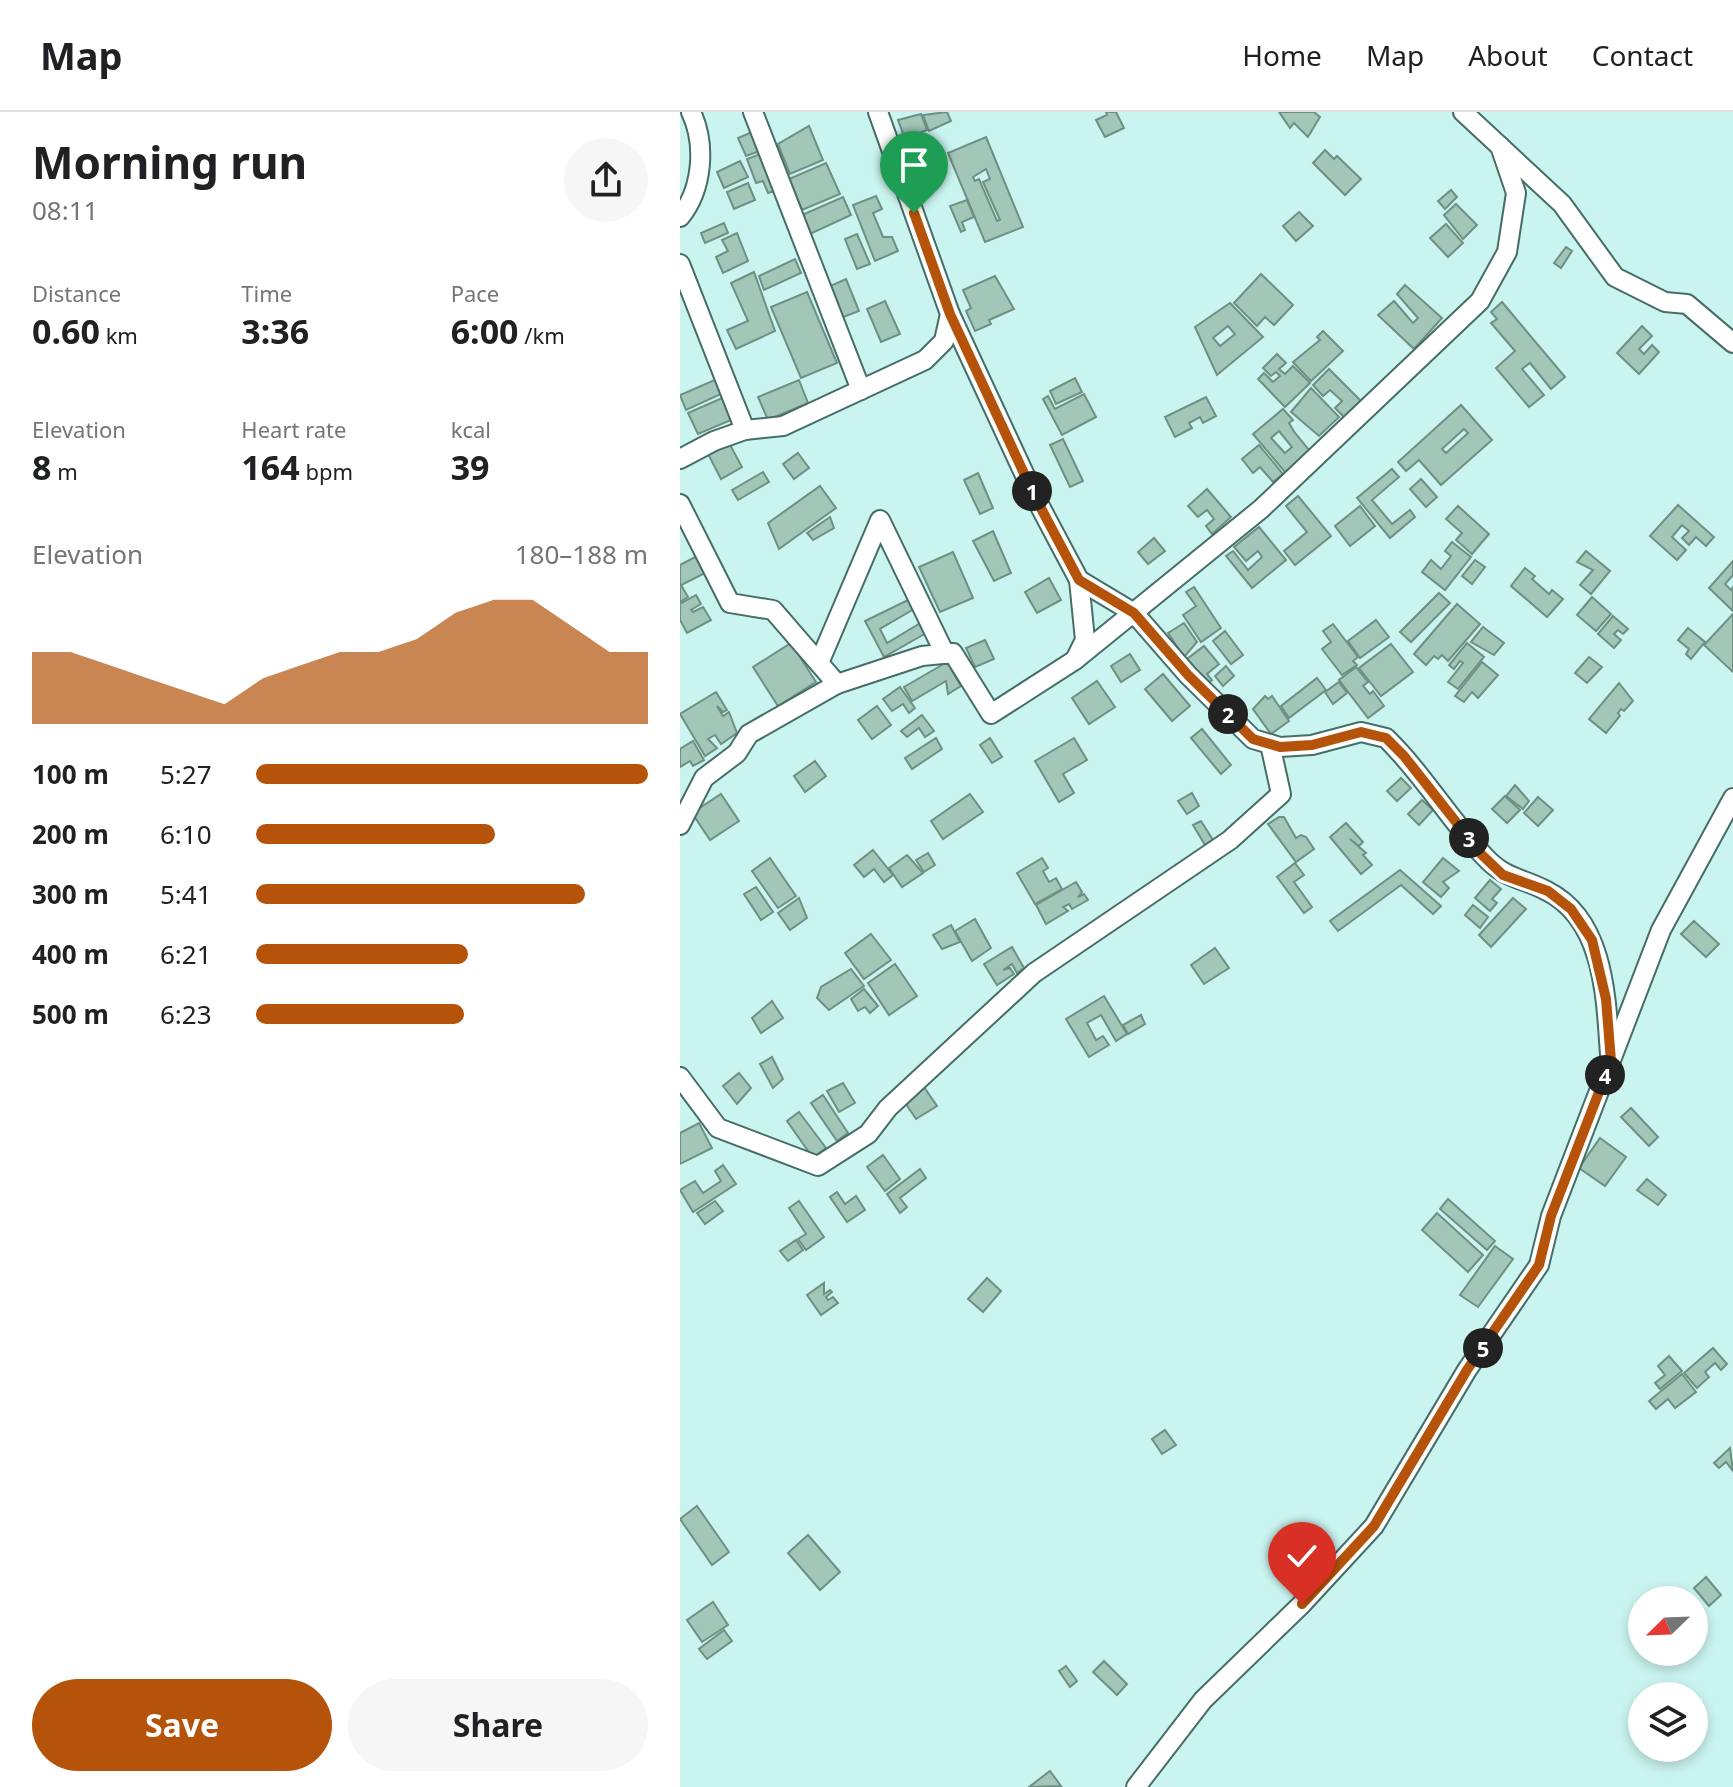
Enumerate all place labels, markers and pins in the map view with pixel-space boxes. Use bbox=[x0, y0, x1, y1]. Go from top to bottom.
pin bbox=[880, 131, 948, 213]
pin: 1 bbox=[1012, 471, 1052, 511]
pin: 2 bbox=[1208, 694, 1248, 734]
pin: 3 bbox=[1449, 818, 1489, 858]
pin: 4 bbox=[1585, 1055, 1625, 1095]
pin: 5 bbox=[1463, 1328, 1503, 1368]
pin bbox=[1268, 1522, 1336, 1604]

